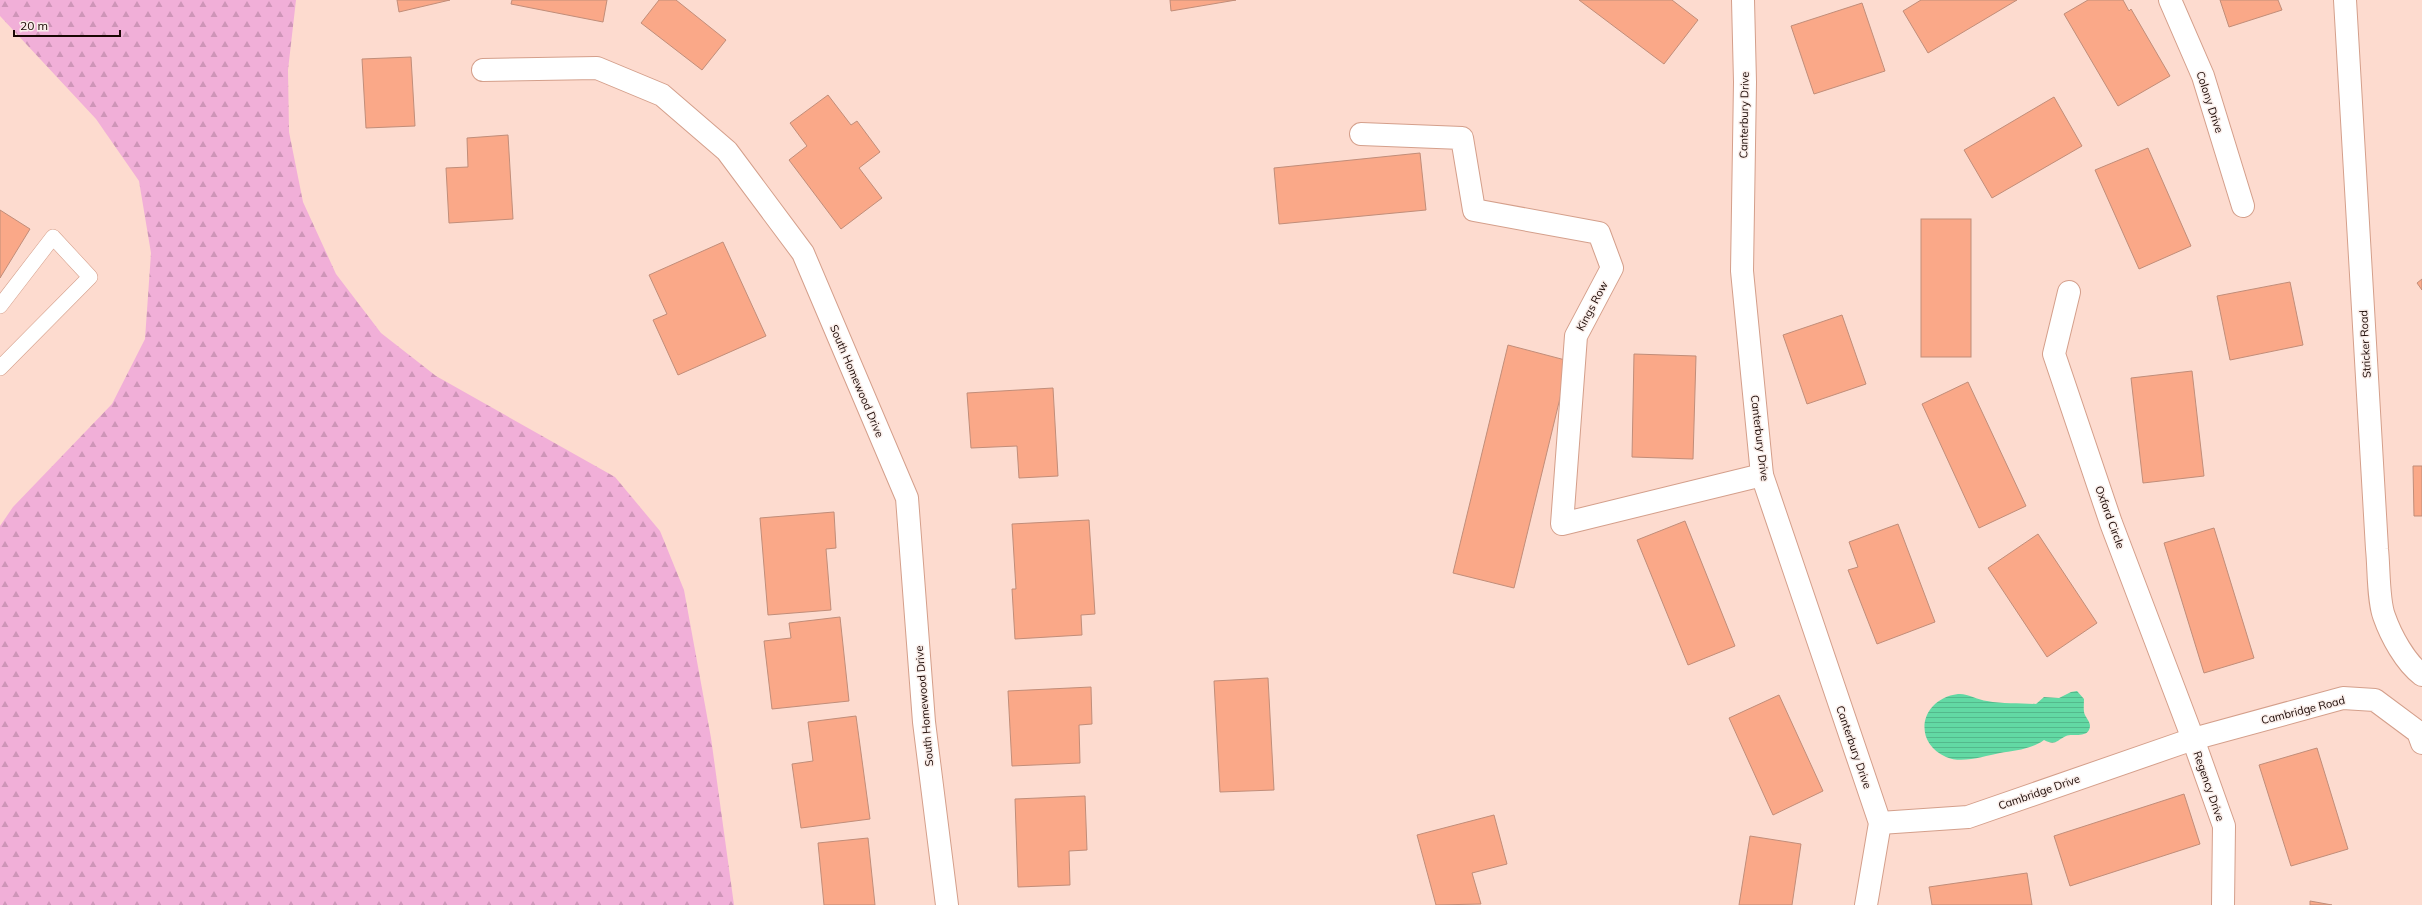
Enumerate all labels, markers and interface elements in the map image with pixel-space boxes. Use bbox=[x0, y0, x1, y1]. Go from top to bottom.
scale bar bbox=[14, 12, 120, 38]
text: 20 m bbox=[20, 18, 48, 33]
street label: Colony Drive bbox=[2193, 69, 2227, 135]
street label: Canterbury Drive bbox=[1736, 72, 1752, 158]
street label: Kings Row bbox=[1573, 278, 1611, 333]
street label: Stricker Road bbox=[2356, 310, 2374, 378]
street label: South Homewood Drive bbox=[827, 323, 887, 439]
street label: Canterbury Drive bbox=[1748, 394, 1772, 482]
street label: Oxford Circle bbox=[2092, 484, 2128, 550]
street label: South Homewood Drive bbox=[912, 645, 936, 767]
street label: Cambridge Road bbox=[2260, 693, 2346, 727]
street label: Canterbury Drive bbox=[1833, 704, 1875, 790]
street label: Regency Drive bbox=[2190, 749, 2228, 823]
street label: Cambridge Drive bbox=[1996, 771, 2082, 813]

